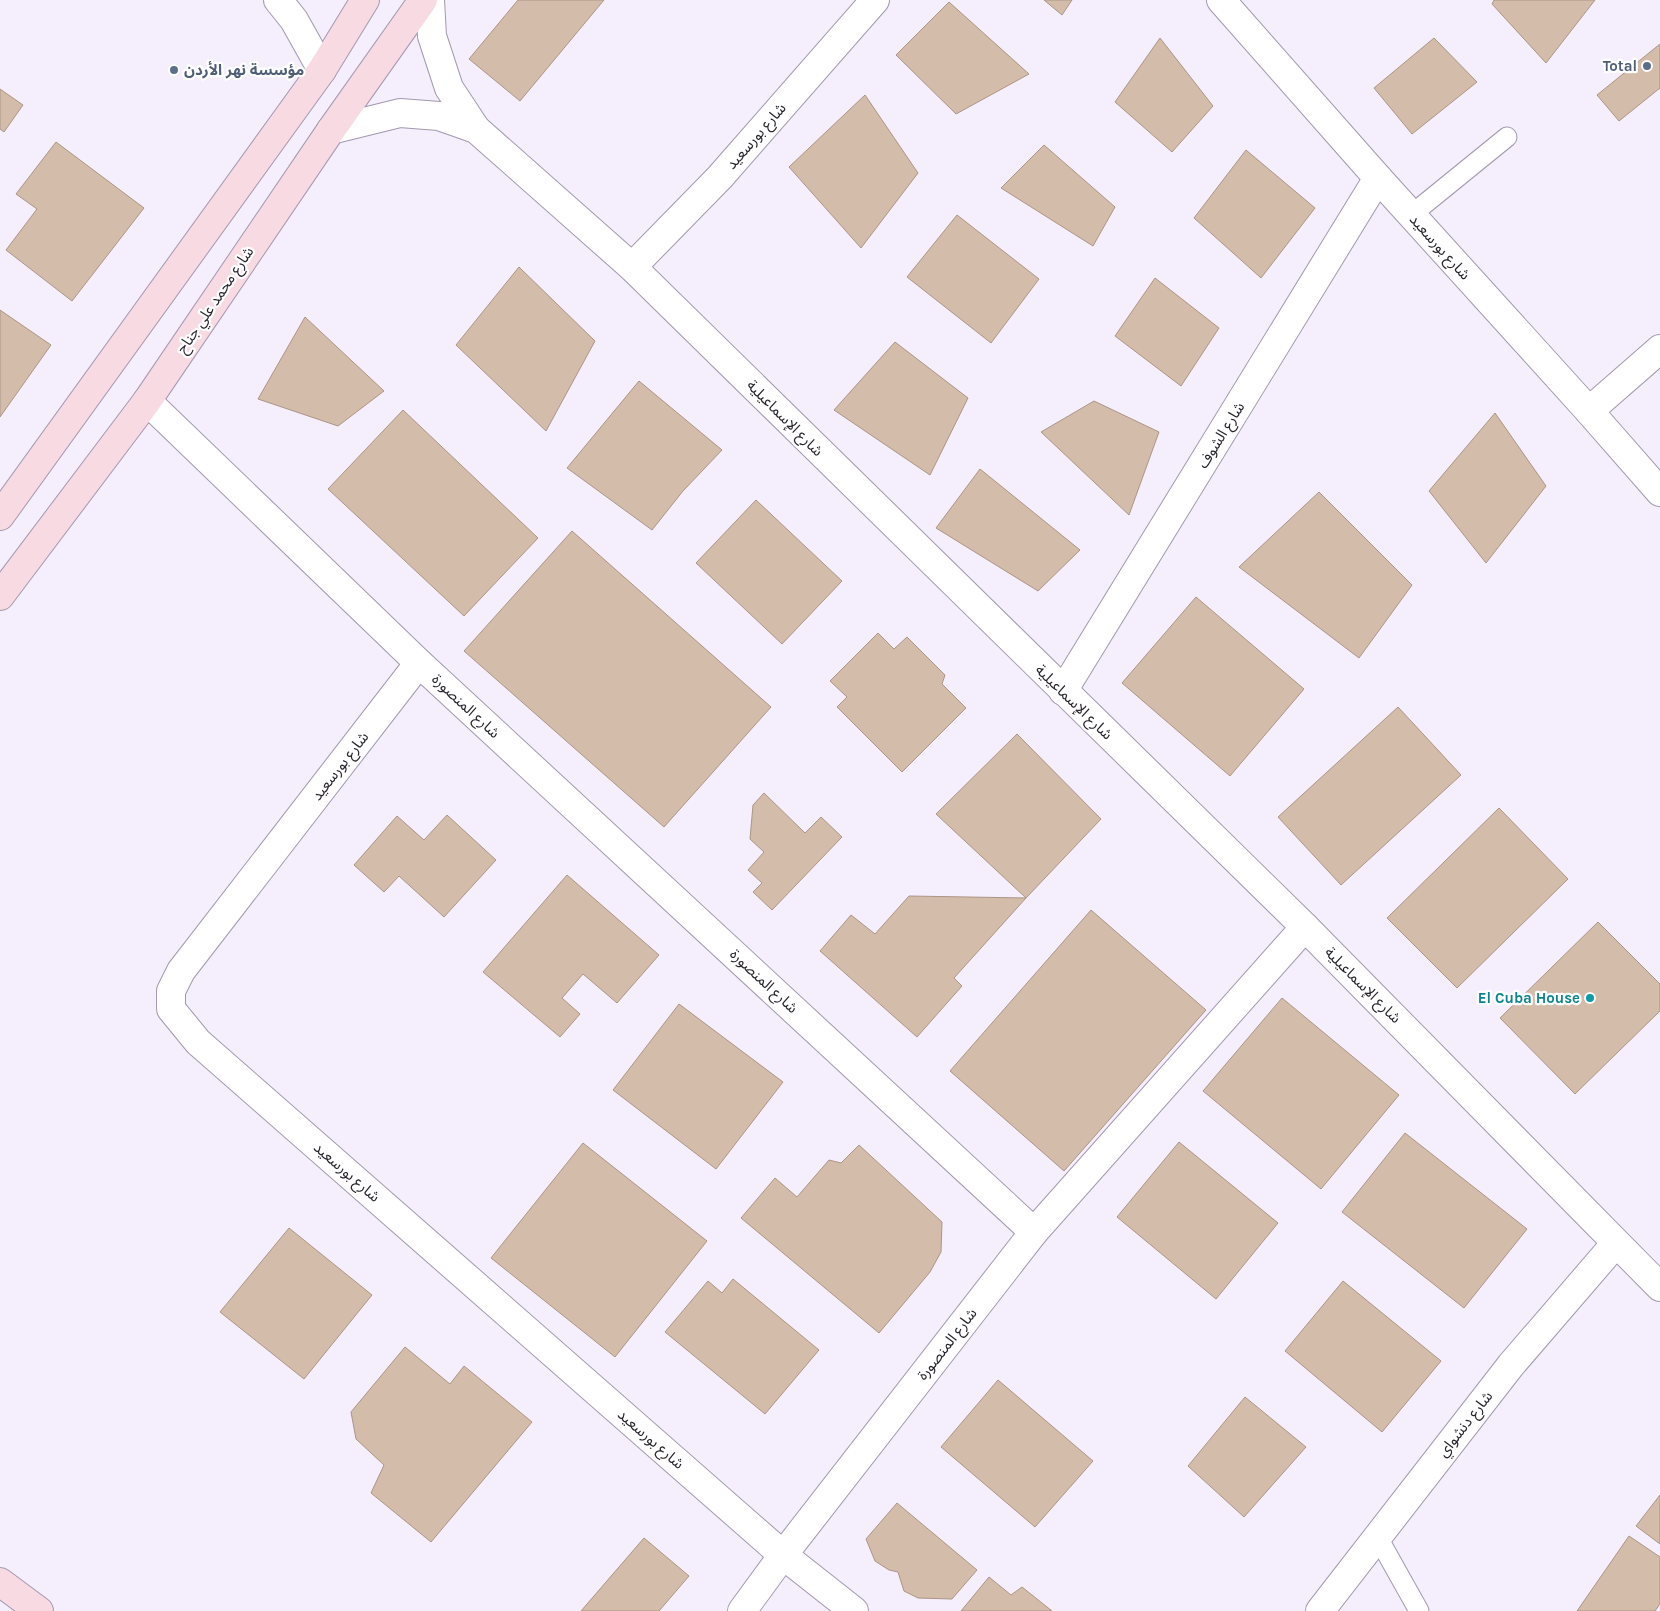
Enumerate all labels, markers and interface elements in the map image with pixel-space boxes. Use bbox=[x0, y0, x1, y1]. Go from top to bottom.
place label: Total bbox=[1603, 57, 1637, 75]
marker: Total bbox=[1641, 60, 1653, 72]
place label: مؤسسة نهر الأردن bbox=[184, 61, 304, 79]
marker: مؤسسة نهر الأردن bbox=[168, 64, 180, 76]
street label: شارع بورسعيد bbox=[722, 99, 792, 175]
street label: شارع بورسعيد bbox=[1404, 210, 1474, 286]
street label: شارع محمد علي جناح bbox=[173, 243, 260, 359]
street label: شارع الإسماعيلية bbox=[741, 376, 827, 462]
street label: شارع الشوف bbox=[1194, 398, 1251, 473]
street label: شارع الإسماعيلية bbox=[1030, 661, 1117, 746]
street label: شارع المنصورة bbox=[426, 670, 504, 744]
street label: شارع بورسعيد bbox=[308, 728, 375, 806]
street label: شارع الإسماعيلية bbox=[1319, 943, 1405, 1029]
street label: شارع المنصورة bbox=[724, 945, 802, 1019]
place label: El Cuba House bbox=[1478, 989, 1580, 1007]
marker: El Cuba House bbox=[1584, 992, 1596, 1004]
street label: شارع بورسعيد bbox=[308, 1138, 384, 1208]
street label: شارع المنصورة bbox=[913, 1304, 983, 1385]
street label: شارع دنشواي bbox=[1434, 1387, 1499, 1462]
street label: شارع بورسعيد bbox=[612, 1405, 688, 1475]

